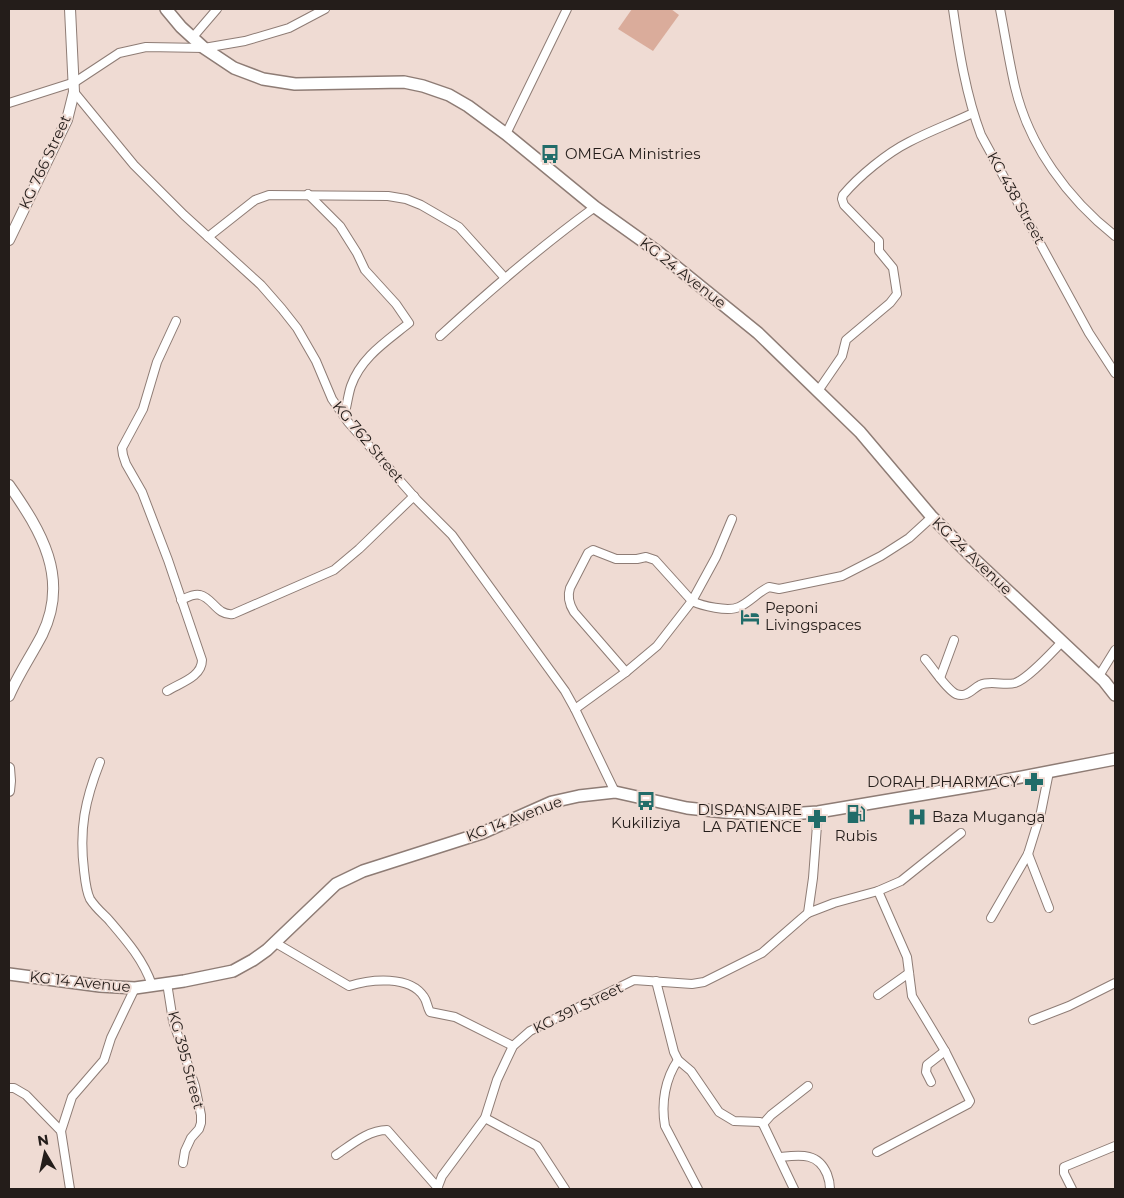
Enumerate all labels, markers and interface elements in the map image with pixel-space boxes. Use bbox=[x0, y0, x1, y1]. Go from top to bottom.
street label: KG 766 Street bbox=[14, 112, 75, 212]
bus stop icon: OMEGA Ministries bbox=[539, 143, 561, 165]
place label: OMEGA Ministries bbox=[565, 144, 700, 163]
street label: KG 438 Street bbox=[983, 148, 1050, 247]
street label: KG 24 Avenue bbox=[636, 233, 730, 312]
street label: KG 762 Street bbox=[329, 397, 408, 487]
street label: KG 24 Avenue bbox=[928, 513, 1016, 599]
place label: Peponi Livingspaces bbox=[765, 598, 861, 634]
hotel icon: Peponi Livingspaces bbox=[739, 606, 761, 628]
pharmacy icon: DORAH PHARMACY bbox=[1023, 771, 1045, 793]
place label: DORAH PHARMACY bbox=[867, 772, 1019, 791]
bus stop icon: Kukiliziya bbox=[635, 790, 657, 812]
street label: KG 14 Avenue bbox=[463, 791, 565, 846]
place label: DISPANSAIRE LA PATIENCE bbox=[697, 800, 802, 836]
fuel station icon: Rubis bbox=[845, 803, 867, 825]
hospital icon: Baza Muganga bbox=[906, 806, 928, 828]
place label: Baza Muganga bbox=[932, 807, 1045, 826]
pharmacy icon: DISPANSAIRE LA PATIENCE bbox=[806, 808, 828, 830]
place label: Kukiliziya bbox=[611, 813, 681, 832]
place label: Rubis bbox=[835, 826, 877, 845]
street label: KG 14 Avenue bbox=[29, 967, 132, 996]
street label: KG 391 Street bbox=[530, 978, 626, 1038]
street label: KG 395 Street bbox=[164, 1009, 209, 1111]
north arrow bbox=[20, 1128, 70, 1178]
text: N bbox=[36, 1130, 50, 1150]

